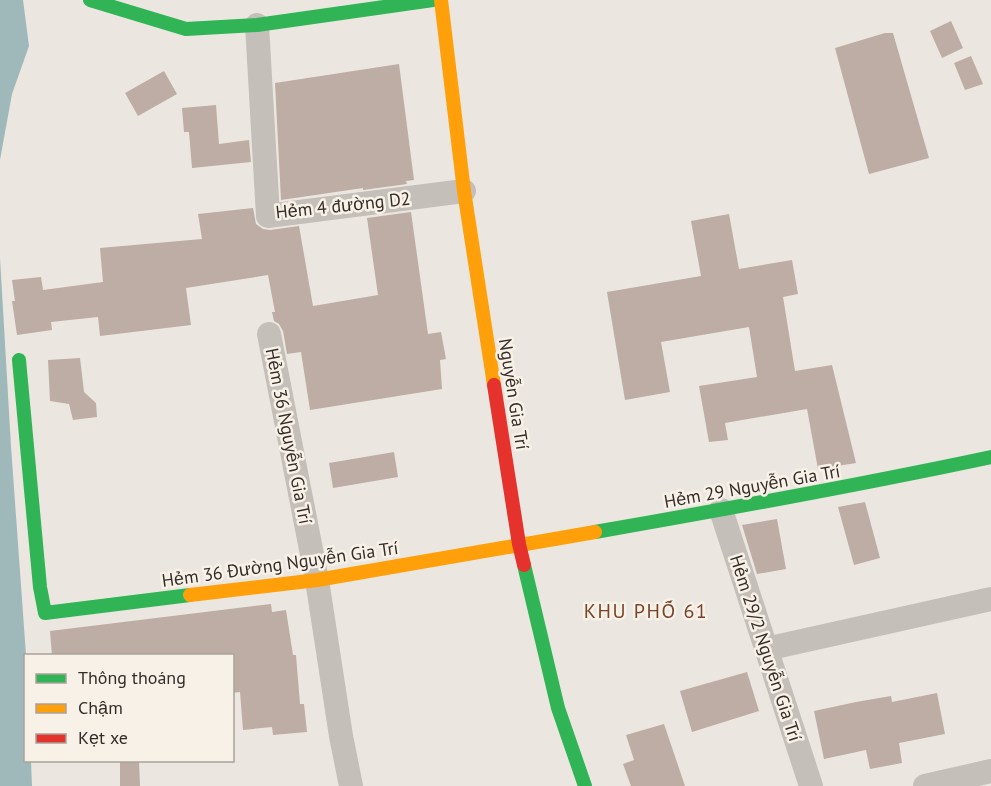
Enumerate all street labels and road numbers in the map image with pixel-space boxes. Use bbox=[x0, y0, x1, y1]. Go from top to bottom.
street label: Hẻm 4 đường D2 bbox=[274, 186, 412, 224]
street label: Nguyễn Gia Trí bbox=[494, 337, 534, 452]
street label: Hẻm 36 Nguyễn Gia Trí bbox=[261, 346, 317, 526]
street label: Hẻm 29 Nguyễn Gia Trí bbox=[662, 459, 842, 513]
street label: Hẻm 36 Đường Nguyễn Gia Trí bbox=[160, 536, 400, 592]
street label: Hẻm 29/2 Nguyễn Gia Trí bbox=[725, 552, 807, 744]

